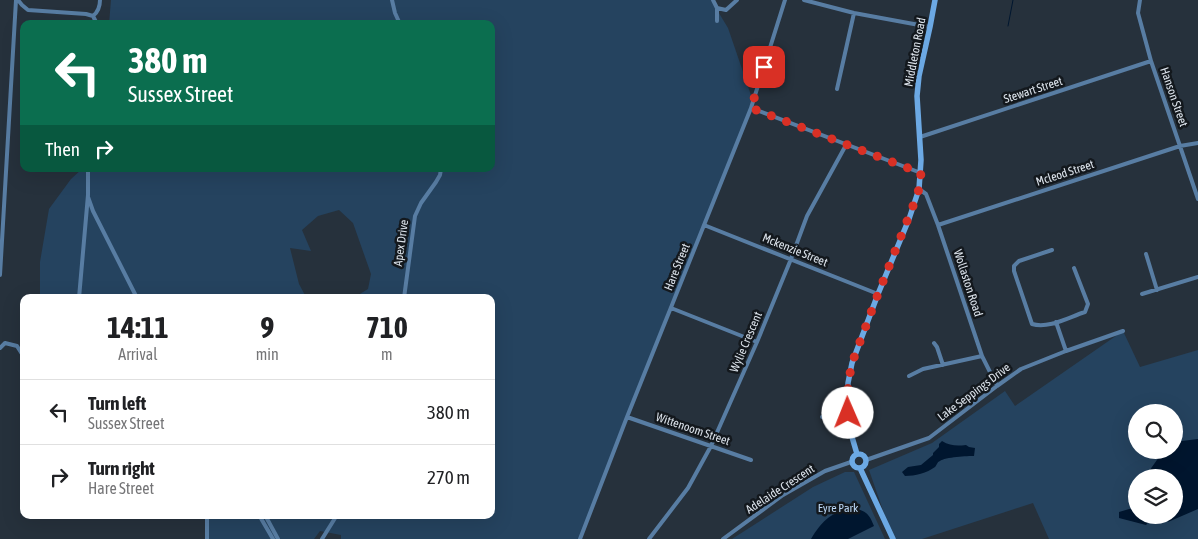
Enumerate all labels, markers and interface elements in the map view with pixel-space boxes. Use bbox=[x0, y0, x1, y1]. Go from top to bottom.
street label: Middleton Road bbox=[901, 16, 929, 88]
icon: left bbox=[45, 40, 110, 105]
text: 380 m bbox=[128, 40, 207, 80]
pin bbox=[743, 46, 785, 88]
icon: arrive bbox=[750, 53, 778, 81]
street label: Hanson Street bbox=[1157, 65, 1191, 129]
street label: Stewart Street bbox=[1002, 74, 1065, 106]
text: Sussex Street bbox=[128, 81, 233, 107]
icon: right bbox=[90, 135, 118, 163]
text: Then bbox=[45, 138, 80, 160]
street label: Mcleod Street bbox=[1034, 157, 1096, 189]
street label: Apex Drive bbox=[391, 219, 411, 267]
street label: Mckenzie Street bbox=[760, 231, 830, 270]
street label: Hare Street bbox=[661, 241, 693, 293]
street label: Wollaston Road bbox=[951, 248, 985, 318]
street label: Wylie Crescent bbox=[727, 309, 765, 374]
text: 14:11 bbox=[107, 310, 169, 344]
text: 9 bbox=[260, 310, 274, 344]
text: 710 bbox=[366, 310, 408, 344]
text: Arrival bbox=[118, 345, 157, 363]
text: min bbox=[256, 345, 279, 363]
text: m bbox=[381, 345, 393, 363]
street label: Lake Seppings Drive bbox=[935, 360, 1013, 424]
position arrow bbox=[821, 386, 873, 438]
text: Turn left bbox=[88, 392, 146, 414]
icon: left bbox=[45, 398, 73, 426]
text: 380 m bbox=[427, 401, 470, 423]
map controls bbox=[1128, 404, 1183, 524]
button: search bbox=[1128, 404, 1183, 459]
street label: Wittenoom Street bbox=[654, 410, 732, 448]
text: Sussex Street bbox=[88, 414, 165, 432]
text: Turn right bbox=[88, 457, 155, 479]
street label: Adelaide Crescent bbox=[743, 461, 817, 516]
icon: right bbox=[45, 463, 73, 491]
text: 270 m bbox=[427, 466, 470, 488]
button: layers bbox=[1128, 469, 1183, 524]
text: Hare Street bbox=[88, 479, 154, 497]
park label: Eyre Park bbox=[818, 501, 859, 515]

